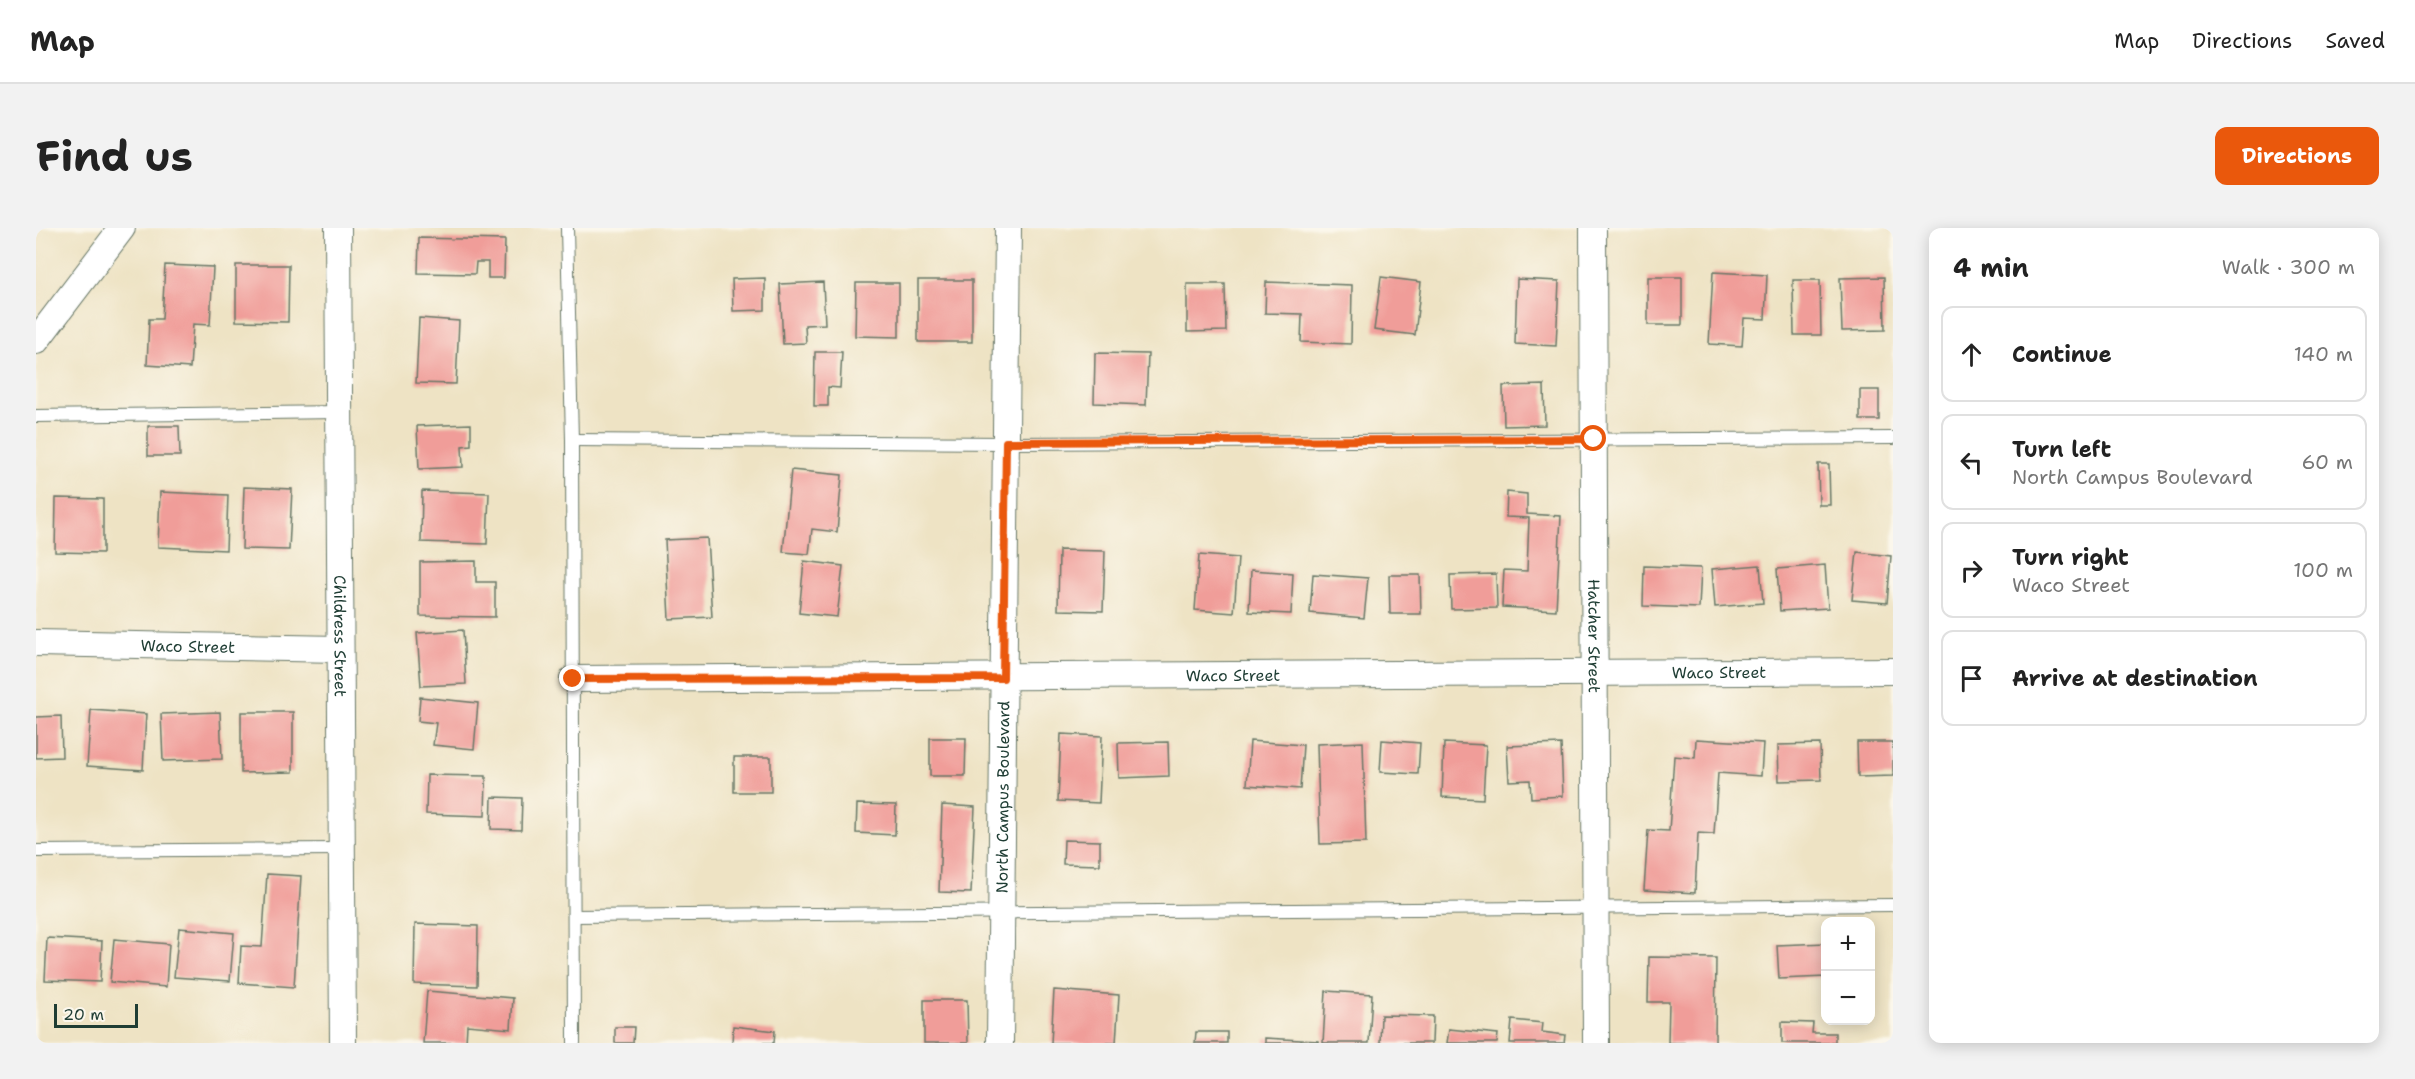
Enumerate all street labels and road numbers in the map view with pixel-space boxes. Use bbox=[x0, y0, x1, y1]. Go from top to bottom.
street label: Childress Street bbox=[330, 575, 351, 697]
street label: Hatcher Street bbox=[1584, 579, 1605, 693]
street label: Waco Street bbox=[140, 635, 235, 657]
street label: Waco Street bbox=[1672, 661, 1766, 683]
street label: Waco Street bbox=[1186, 664, 1280, 686]
street label: North Campus Boulevard bbox=[991, 701, 1014, 893]

